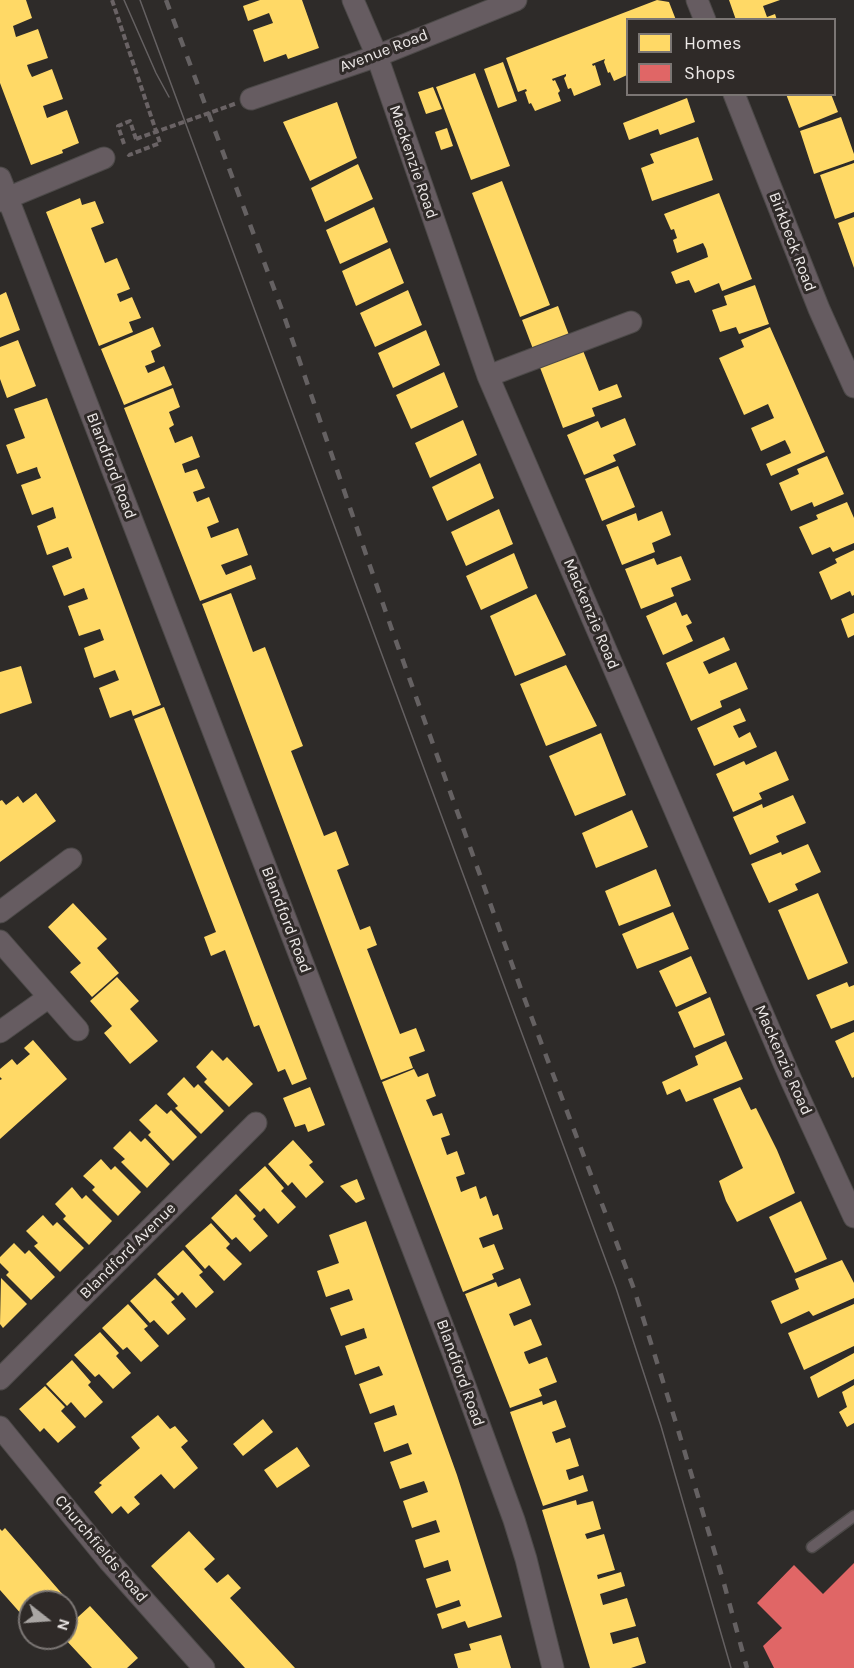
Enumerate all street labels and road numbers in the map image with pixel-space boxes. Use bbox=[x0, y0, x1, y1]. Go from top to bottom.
street label: Avenue Road bbox=[337, 25, 431, 77]
street label: Mackenzie Road bbox=[385, 103, 441, 221]
street label: Birkbeck Road bbox=[764, 189, 820, 295]
street label: Blandford Road bbox=[82, 410, 140, 522]
street label: Mackenzie Road bbox=[559, 556, 623, 672]
street label: Blandford Road bbox=[257, 864, 315, 976]
street label: Mackenzie Road bbox=[750, 1002, 816, 1118]
street label: Blandford Avenue bbox=[76, 1199, 180, 1303]
street label: Blandford Road bbox=[432, 1317, 488, 1429]
street label: Churchfields Road bbox=[50, 1491, 152, 1607]

